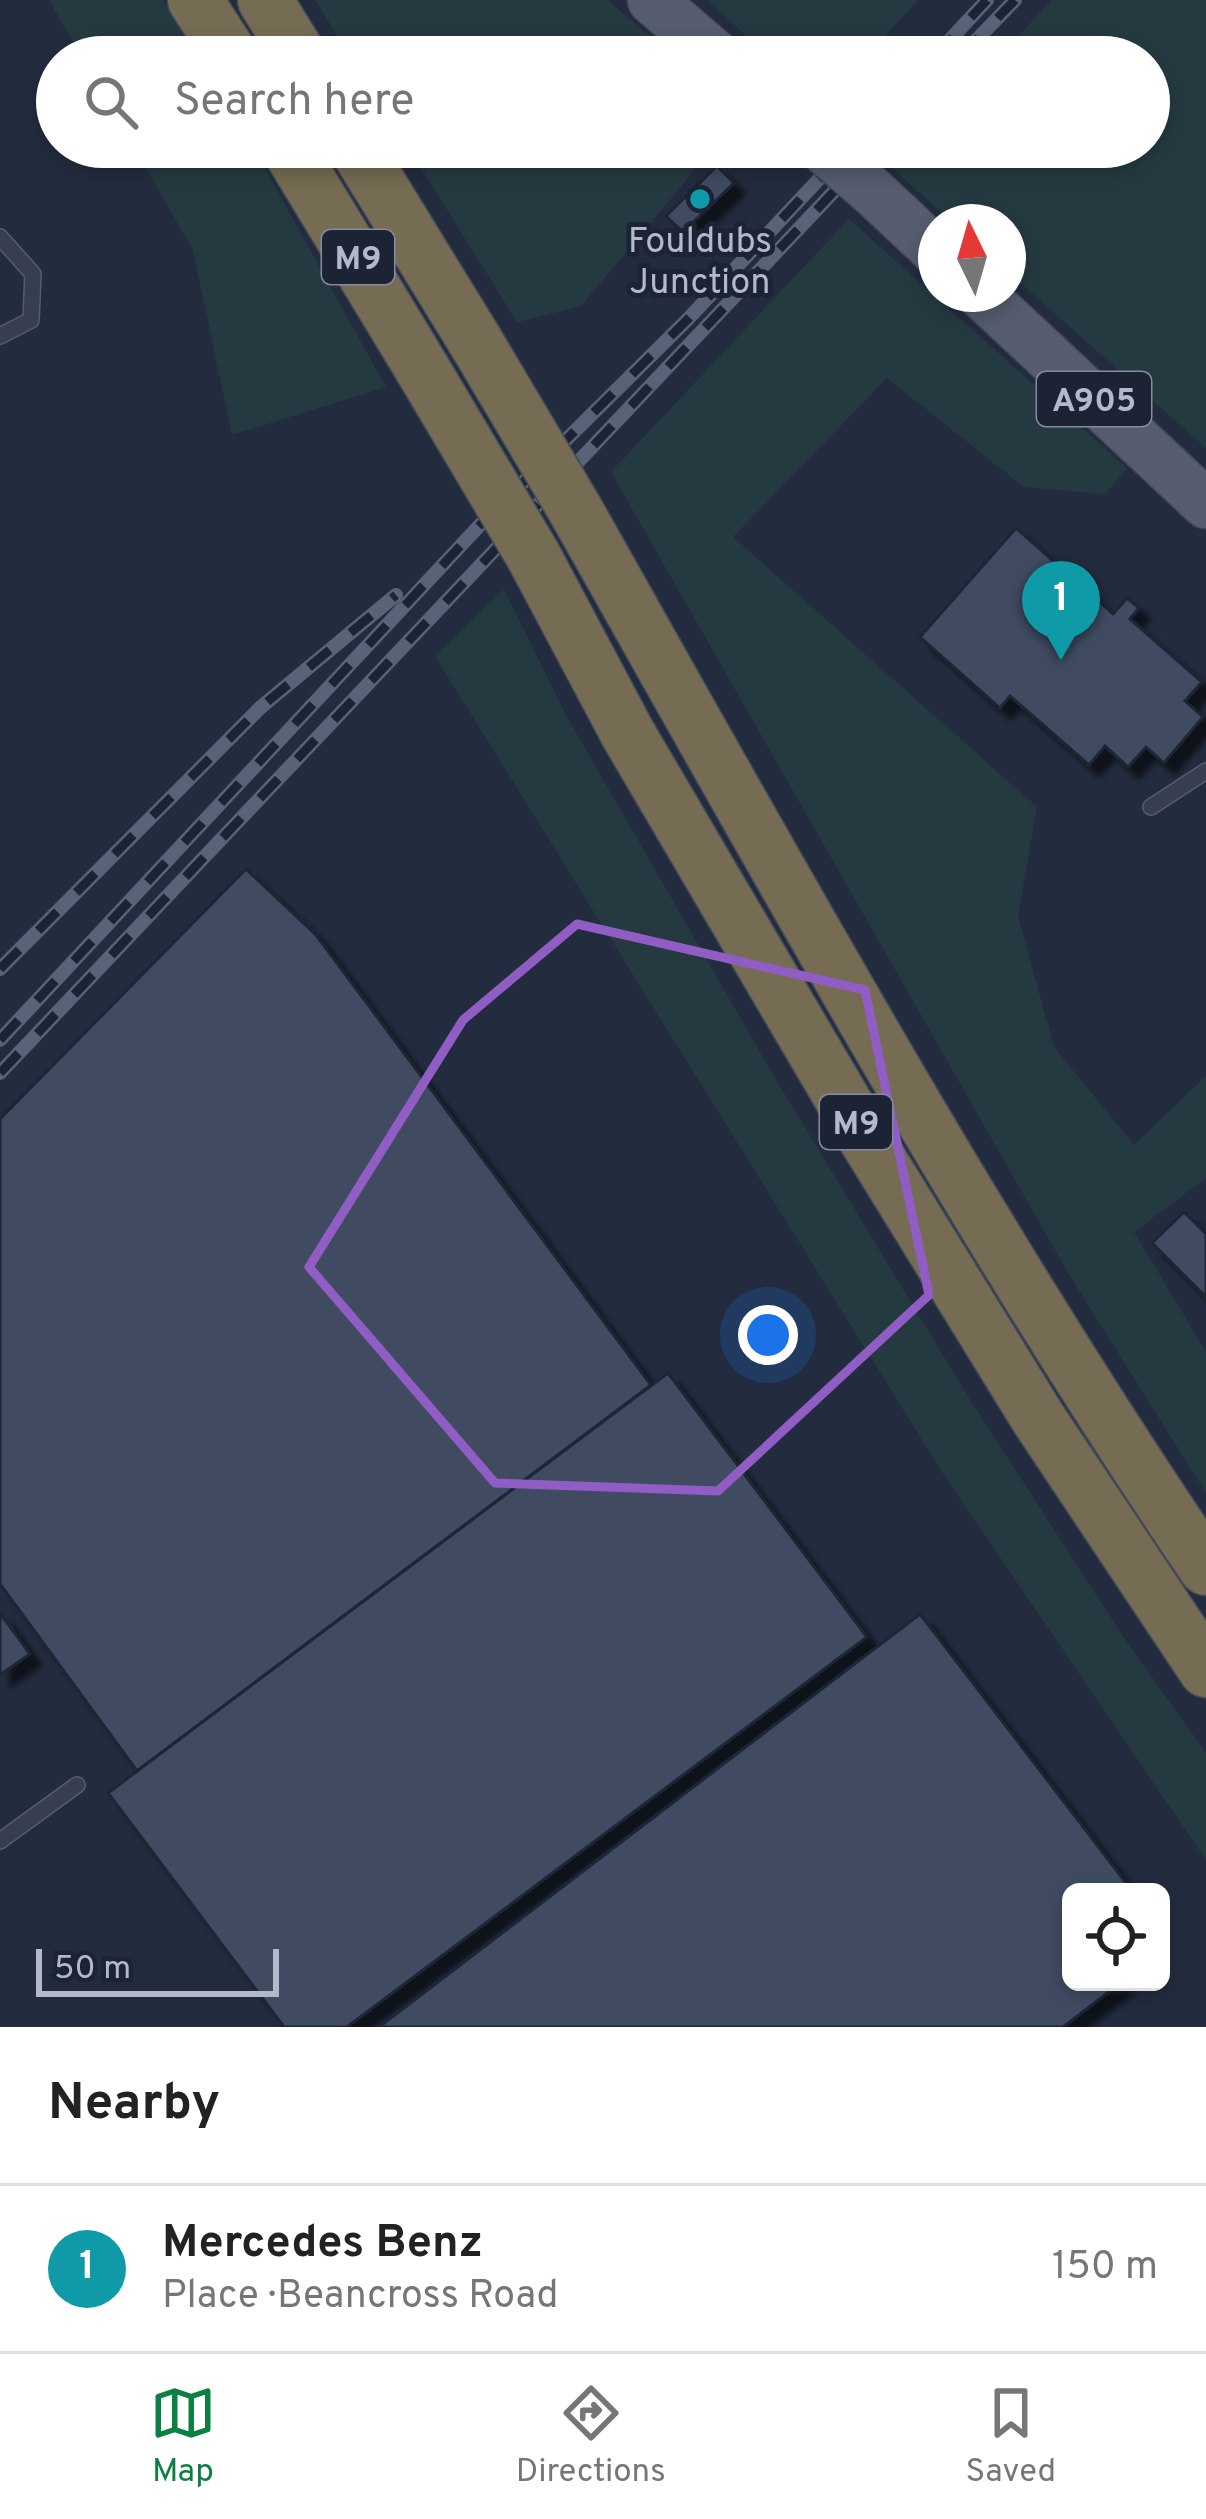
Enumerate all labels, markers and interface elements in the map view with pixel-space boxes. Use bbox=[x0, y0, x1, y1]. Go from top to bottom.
search box bbox=[36, 36, 1170, 168]
icon: search bbox=[78, 69, 144, 135]
text: Search here bbox=[174, 74, 414, 131]
marker: Fouldubs Junction bbox=[687, 186, 713, 212]
north arrow bbox=[918, 204, 1026, 312]
place label: Fouldubs Junction bbox=[628, 220, 772, 307]
road number: M9 bbox=[322, 230, 394, 284]
road number: A905 bbox=[1037, 372, 1151, 426]
pin: 1 bbox=[1022, 561, 1100, 660]
road number: M9 bbox=[820, 1095, 892, 1149]
your location bbox=[738, 1305, 798, 1365]
map controls bbox=[1062, 1883, 1170, 1991]
button: locate bbox=[1062, 1883, 1170, 1991]
scale bar bbox=[36, 1943, 279, 1996]
text: 50 m bbox=[54, 1949, 131, 1991]
text: Nearby bbox=[48, 2073, 220, 2138]
text: Mercedes Benz bbox=[162, 2216, 483, 2273]
text: 1 bbox=[79, 2244, 95, 2293]
text: 150 m bbox=[1052, 2244, 1158, 2293]
text: Place · Beancross Road bbox=[162, 2273, 558, 2322]
tab: Map bbox=[150, 2380, 216, 2494]
tab: Directions bbox=[516, 2380, 666, 2494]
tab: Saved bbox=[965, 2380, 1056, 2494]

